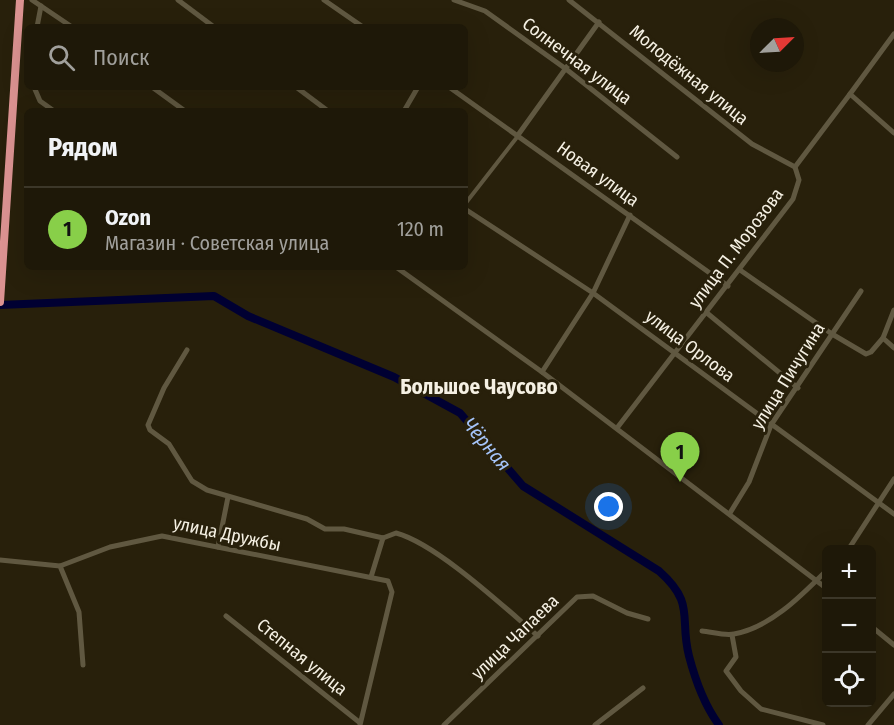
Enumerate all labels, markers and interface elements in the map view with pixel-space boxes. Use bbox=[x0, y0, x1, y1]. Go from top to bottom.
street label: Солнечная улица bbox=[518, 13, 636, 109]
north arrow bbox=[750, 18, 804, 72]
street label: Молодёжная улица bbox=[625, 20, 753, 130]
search box bbox=[24, 24, 468, 90]
icon: search bbox=[45, 41, 78, 74]
text: Поиск bbox=[93, 44, 149, 71]
text: Рядом bbox=[48, 132, 117, 163]
street label: Новая улица bbox=[553, 137, 644, 211]
street label: улица П. Морозова bbox=[684, 184, 788, 312]
text: Ozon bbox=[105, 204, 151, 231]
text: 1 bbox=[63, 217, 72, 241]
text: 120 m bbox=[397, 217, 444, 241]
text: Магазин · Советская улица bbox=[105, 231, 329, 255]
street label: улица Орлова bbox=[641, 305, 739, 387]
street label: улица Пичугина bbox=[746, 318, 830, 433]
district label: Большое Чаусово bbox=[400, 374, 558, 400]
water label: Чёрная bbox=[458, 413, 516, 475]
pin: 1 bbox=[660, 432, 700, 482]
your location bbox=[594, 492, 623, 521]
street label: улица Дружбы bbox=[171, 512, 283, 556]
map controls bbox=[822, 545, 876, 707]
button: + bbox=[822, 545, 876, 599]
street label: улица Чапаева bbox=[467, 590, 563, 684]
button: − bbox=[822, 599, 876, 653]
street label: Степная улица bbox=[252, 614, 352, 700]
button: locate bbox=[822, 653, 876, 707]

